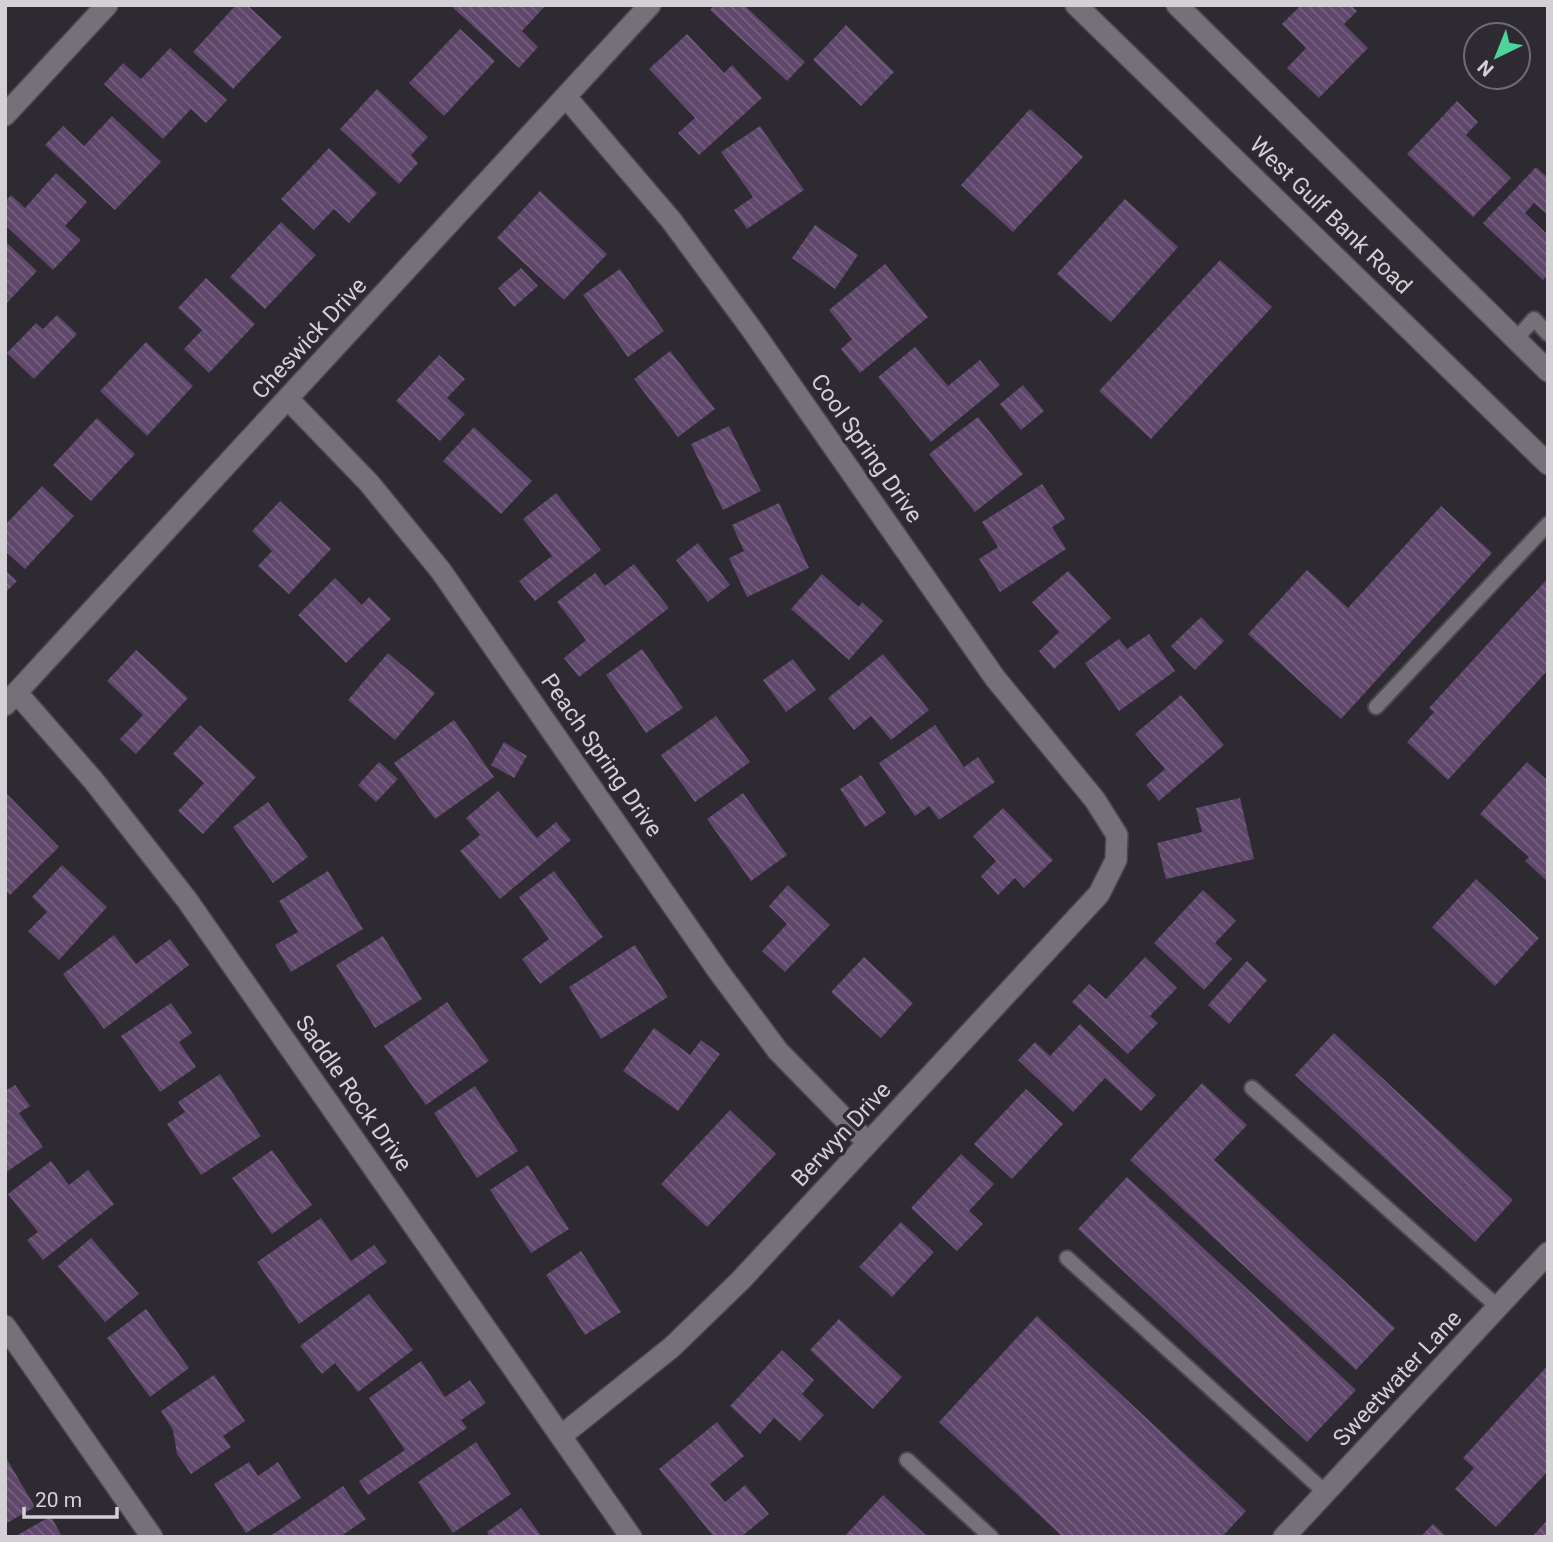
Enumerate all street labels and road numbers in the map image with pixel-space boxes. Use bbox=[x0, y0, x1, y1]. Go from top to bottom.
street label: West Gulf Bank Road bbox=[1244, 131, 1417, 300]
street label: Cheswick Drive bbox=[246, 272, 372, 404]
street label: Cool Spring Drive bbox=[805, 369, 928, 528]
street label: Peach Spring Drive bbox=[535, 669, 668, 842]
street label: Saddle Rock Drive bbox=[290, 1010, 417, 1176]
street label: Berwyn Drive bbox=[786, 1077, 897, 1192]
street label: Sweetwater Lane bbox=[1328, 1305, 1467, 1452]

